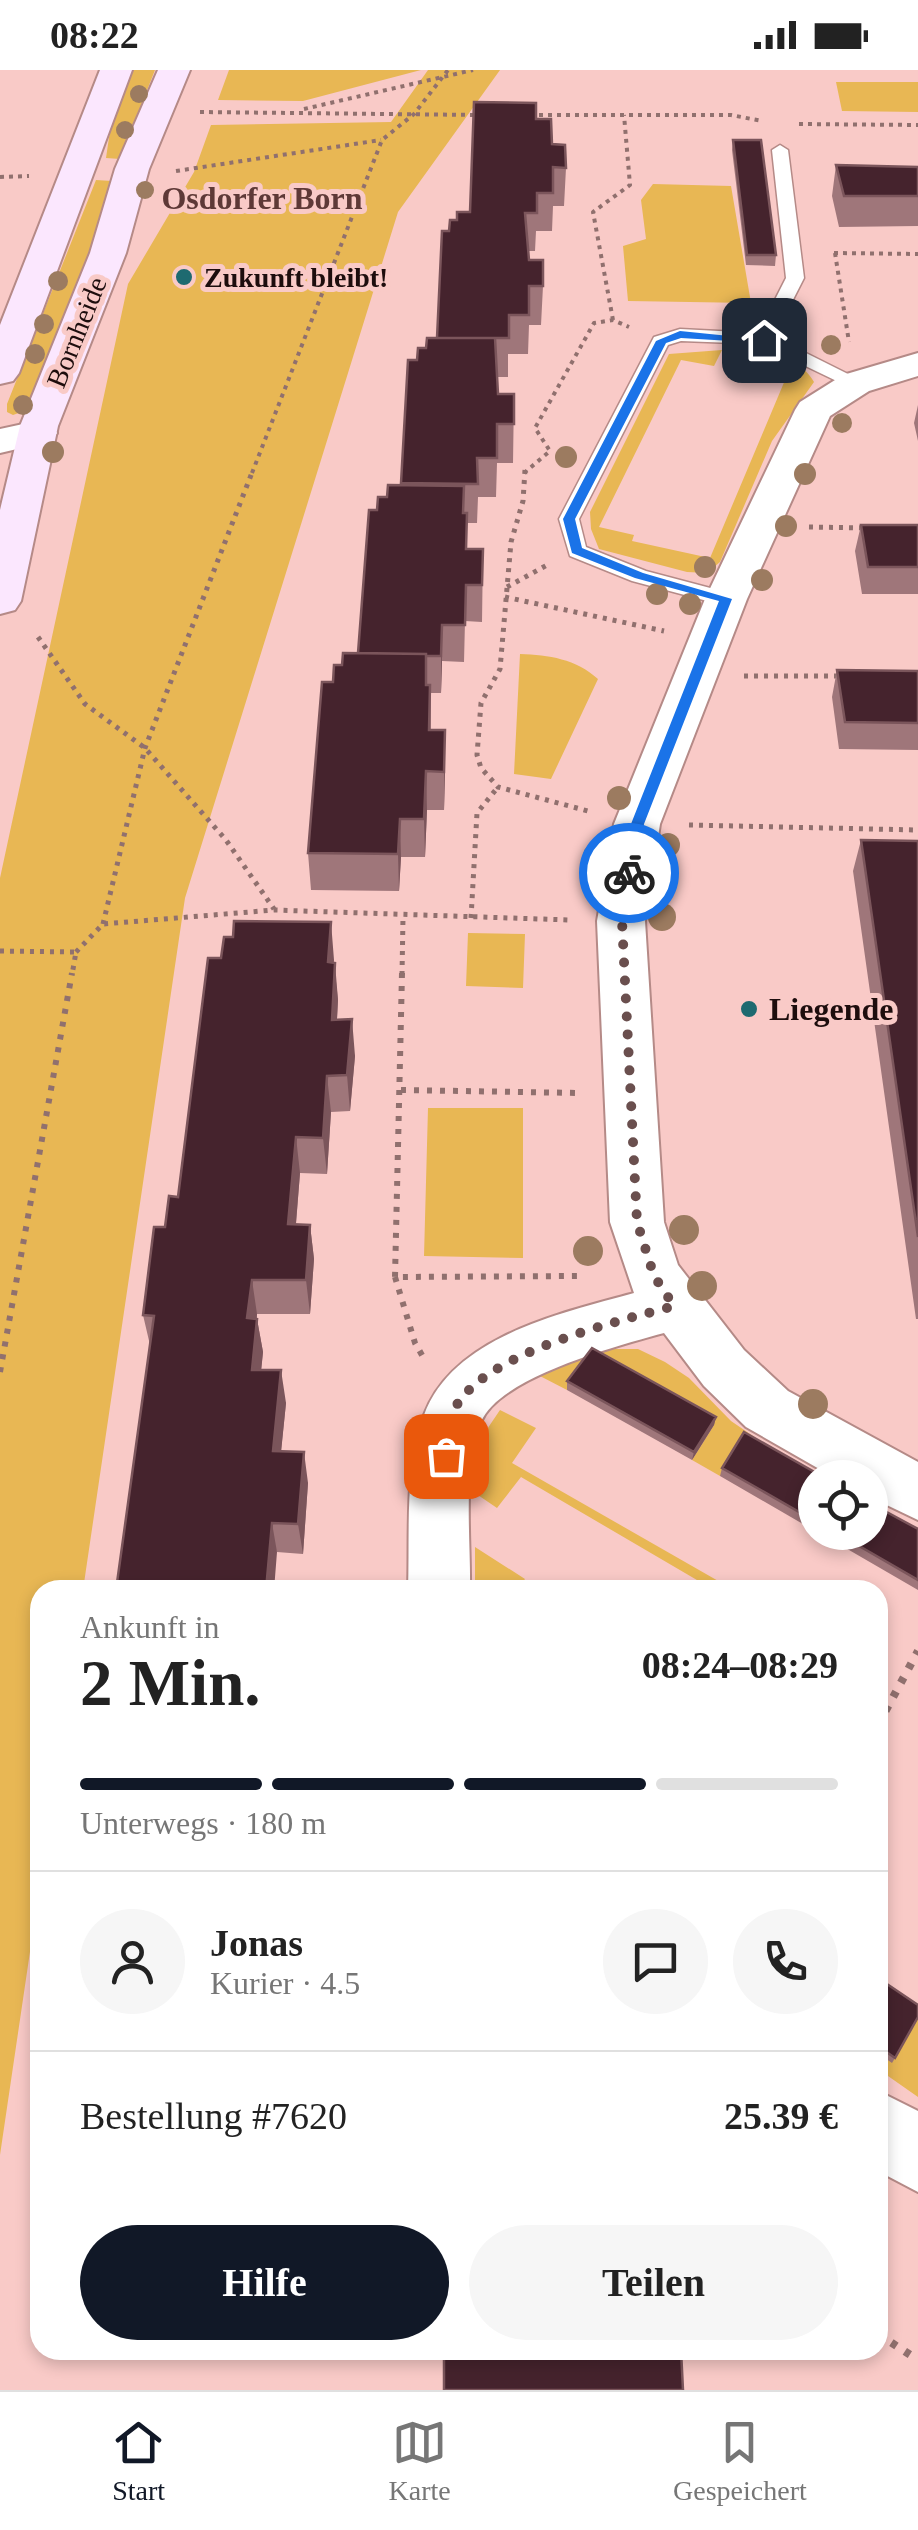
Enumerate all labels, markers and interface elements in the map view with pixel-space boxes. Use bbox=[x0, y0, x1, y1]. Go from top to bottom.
text: 08:22 bbox=[50, 14, 139, 56]
district label: Osdorfer Born bbox=[161, 180, 363, 216]
place label: Zukunft bleibt! bbox=[204, 262, 388, 293]
marker: Zukunft bleibt! bbox=[173, 266, 195, 288]
street label: Bornheide bbox=[40, 272, 113, 392]
pin bbox=[722, 298, 807, 383]
icon: home bbox=[737, 313, 792, 368]
courier bbox=[579, 823, 679, 923]
icon: bike bbox=[602, 846, 657, 901]
place label: Liegende bbox=[769, 991, 893, 1027]
marker: Liegende bbox=[738, 998, 760, 1020]
pin bbox=[404, 1414, 489, 1499]
icon: bag bbox=[419, 1429, 474, 1484]
map controls bbox=[798, 1460, 888, 1550]
button: locate bbox=[798, 1460, 888, 1550]
text: Ankunft in bbox=[80, 1609, 220, 1645]
text: 08:24–08:29 bbox=[642, 1644, 838, 1686]
text: 2 Min. bbox=[80, 1647, 261, 1719]
text: Unterwegs · 180 m bbox=[80, 1805, 326, 1841]
button: person bbox=[80, 1909, 185, 2014]
button: chat bbox=[603, 1909, 708, 2014]
button: phone bbox=[733, 1909, 838, 2014]
text: Jonas bbox=[210, 1922, 303, 1964]
text: Kurier · 4.5 bbox=[210, 1965, 360, 2001]
text: Bestellung #7620 bbox=[80, 2095, 347, 2137]
text: 25.39 € bbox=[724, 2095, 838, 2137]
button: Hilfe bbox=[80, 2225, 449, 2340]
button: Teilen bbox=[469, 2225, 838, 2340]
tab: Start bbox=[111, 2415, 166, 2507]
tab: Karte bbox=[389, 2415, 451, 2507]
tab: Gespeichert bbox=[673, 2415, 807, 2507]

